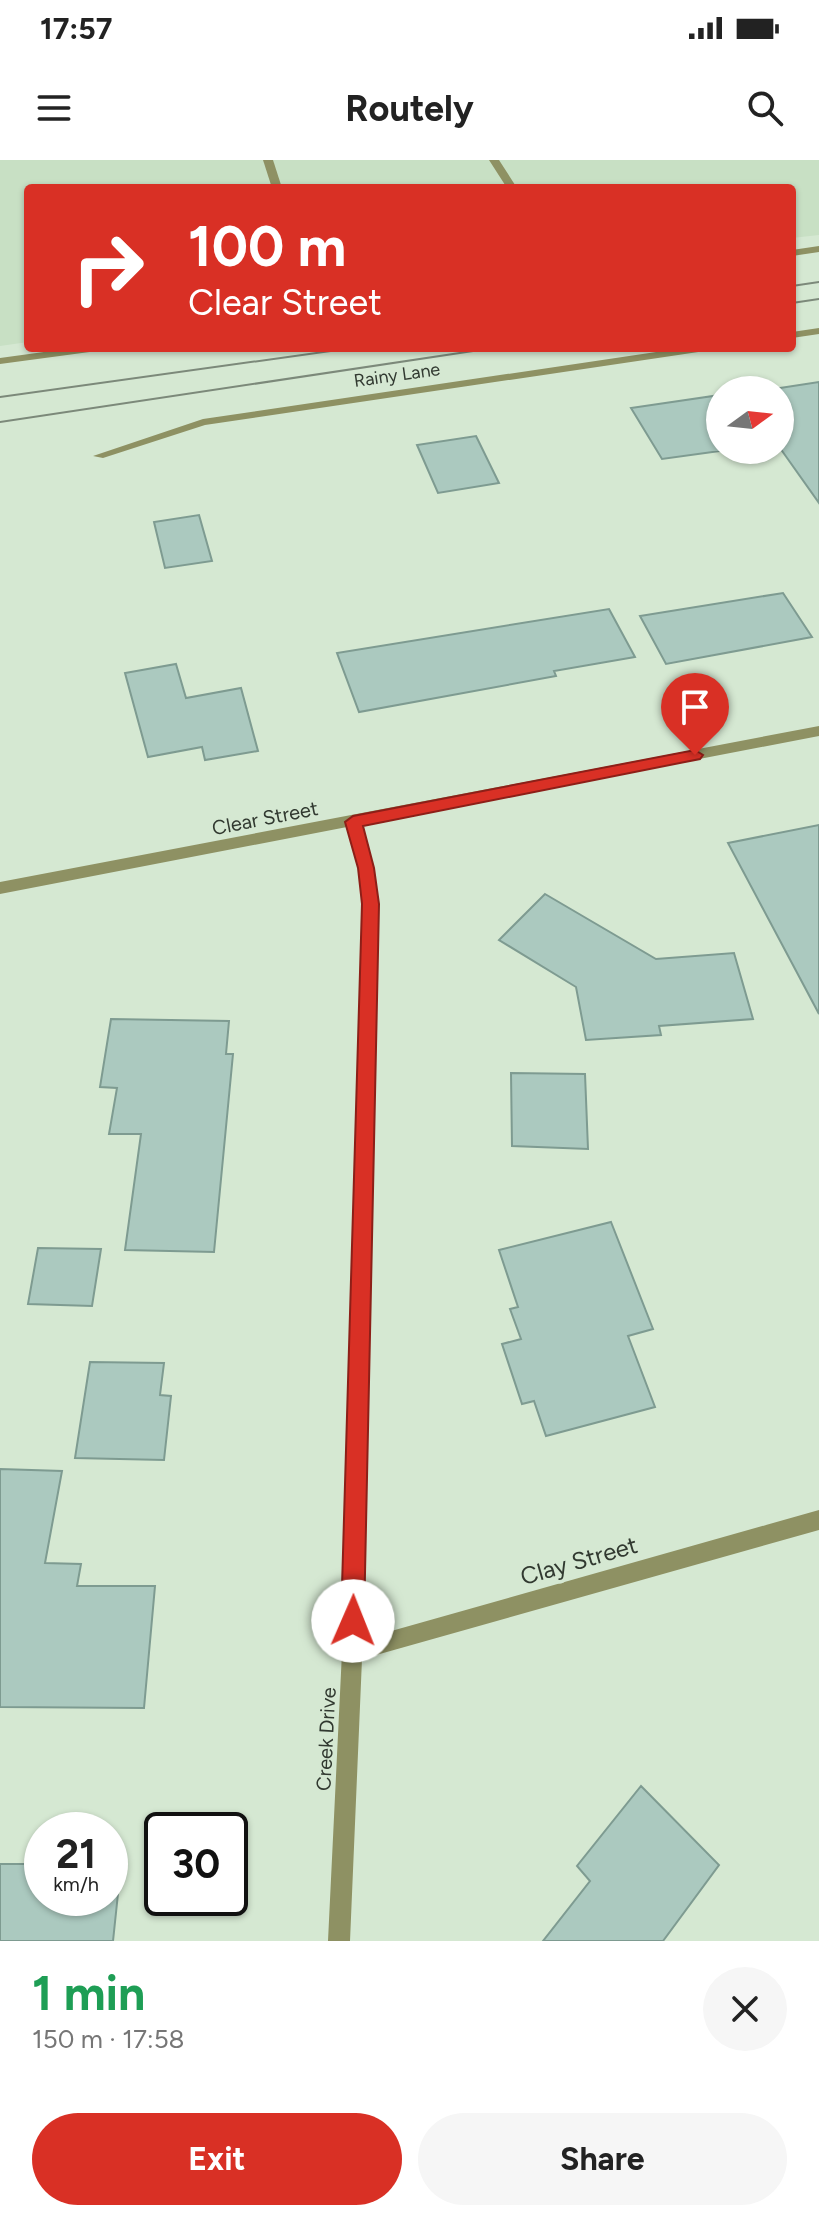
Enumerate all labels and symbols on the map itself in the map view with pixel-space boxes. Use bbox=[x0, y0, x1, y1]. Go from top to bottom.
street label: Rainy Lane bbox=[352, 358, 442, 392]
north arrow bbox=[706, 376, 794, 464]
pin bbox=[661, 673, 729, 755]
street label: Clear Street bbox=[210, 796, 320, 840]
street label: Clay Street bbox=[517, 1530, 641, 1591]
position arrow bbox=[311, 1579, 395, 1663]
street label: Creek Drive bbox=[311, 1686, 341, 1792]
speed limit sign: 30 bbox=[144, 1812, 248, 1916]

